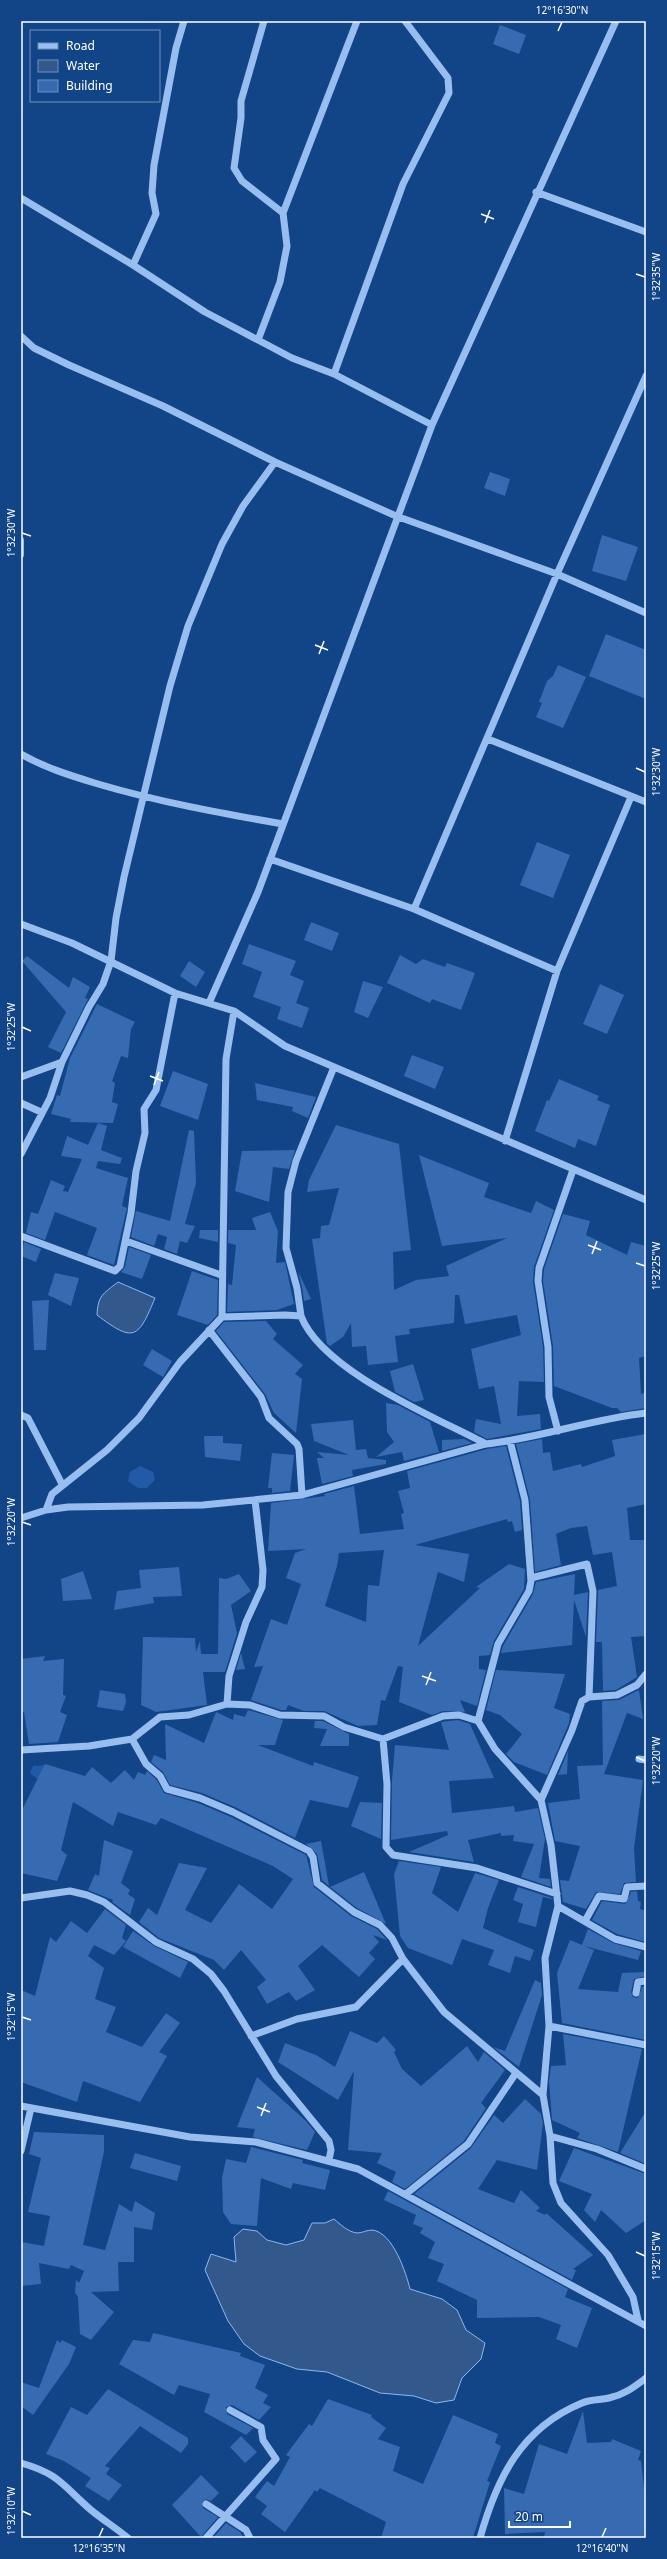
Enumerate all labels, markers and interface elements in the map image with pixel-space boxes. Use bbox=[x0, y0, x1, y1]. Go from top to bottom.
text: 12°16'30"N bbox=[536, 3, 588, 17]
legend bbox=[30, 30, 160, 102]
text: Road bbox=[66, 37, 95, 54]
text: Water bbox=[66, 57, 100, 74]
text: Building bbox=[66, 77, 113, 94]
text: 1°32'35"W bbox=[649, 252, 663, 301]
text: 1°32'30"W bbox=[4, 508, 18, 557]
text: 1°32'30"W bbox=[649, 747, 663, 796]
text: 1°32'25"W bbox=[4, 1002, 18, 1051]
text: 1°32'25"W bbox=[649, 1241, 663, 1290]
text: 1°32'20"W bbox=[4, 1497, 18, 1546]
text: 1°32'20"W bbox=[649, 1736, 663, 1785]
text: 1°32'15"W bbox=[4, 1992, 18, 2041]
text: 1°32'15"W bbox=[649, 2231, 663, 2280]
text: 1°32'10"W bbox=[4, 2486, 18, 2535]
scale bar bbox=[509, 2503, 570, 2529]
text: 20 m bbox=[515, 2508, 543, 2525]
text: 12°16'35"N bbox=[73, 2541, 125, 2555]
text: 12°16'40"N bbox=[576, 2541, 628, 2555]

